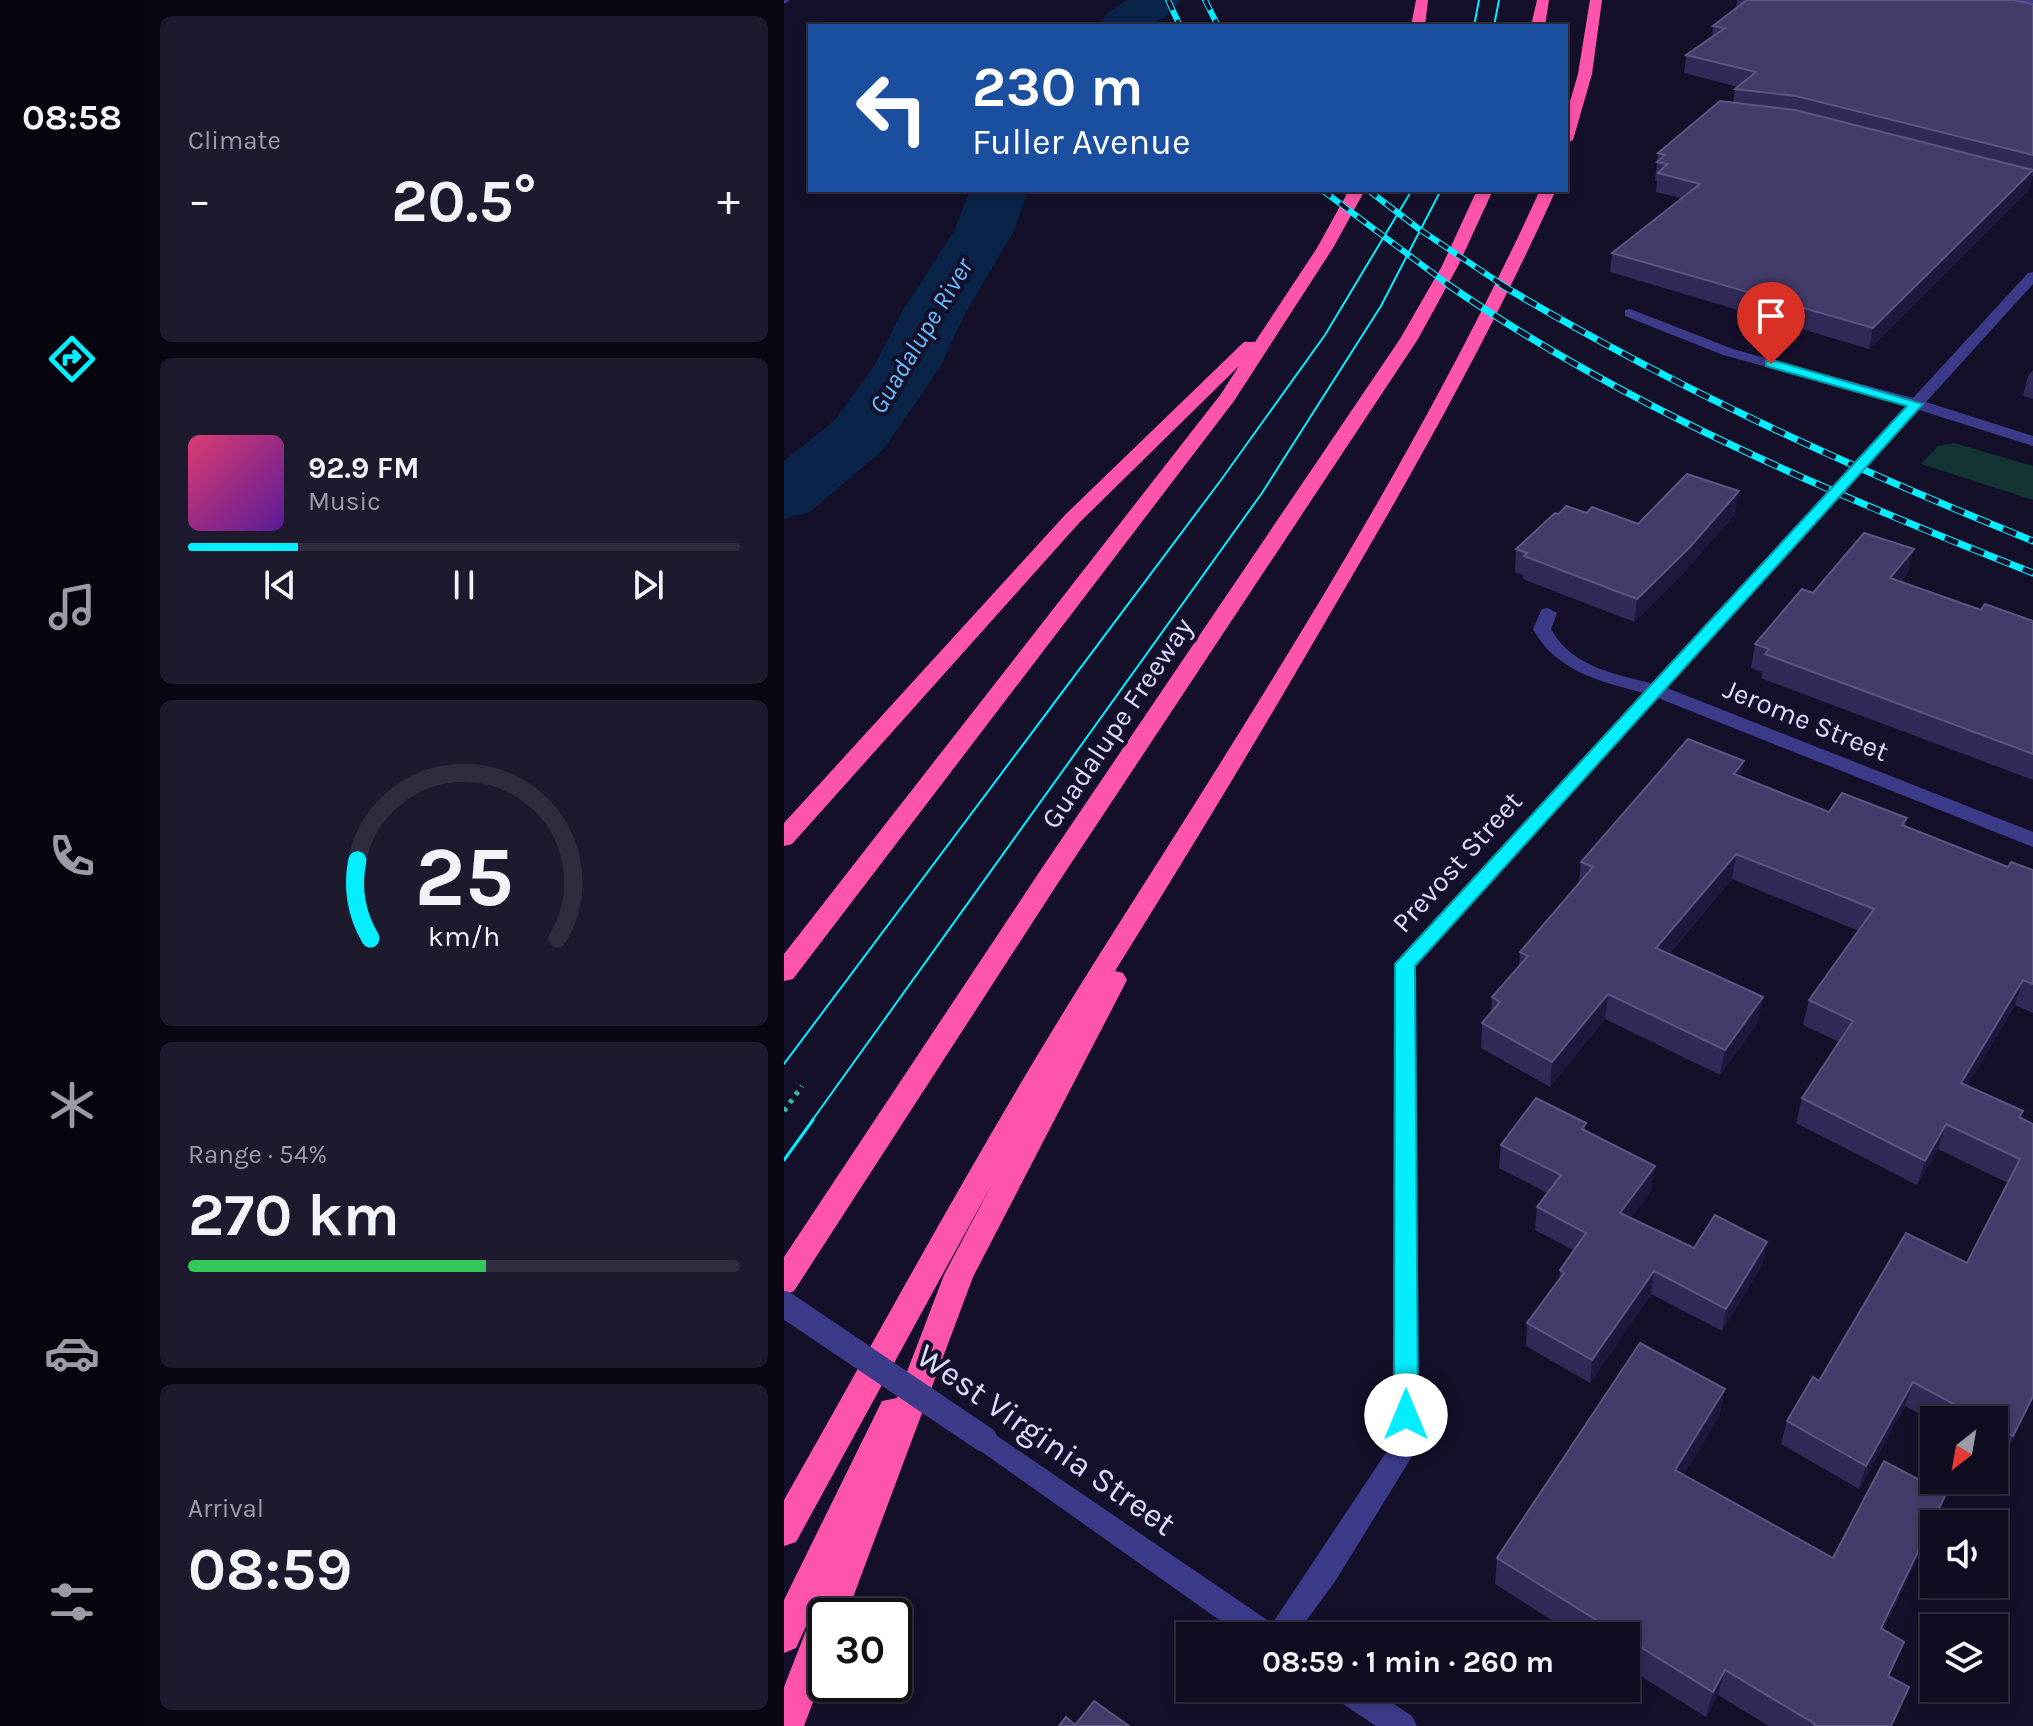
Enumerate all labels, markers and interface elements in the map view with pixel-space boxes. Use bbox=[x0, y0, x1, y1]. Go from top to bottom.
text: 230 m bbox=[972, 54, 1143, 119]
icon: left bbox=[840, 56, 944, 160]
text: 08:58 bbox=[22, 96, 122, 138]
text: Fuller Avenue bbox=[972, 121, 1190, 163]
text: Climate bbox=[188, 125, 281, 156]
text: 20.5° bbox=[391, 166, 537, 236]
text: − bbox=[188, 175, 211, 226]
text: + bbox=[717, 175, 740, 226]
water label: Guadalupe River bbox=[862, 252, 980, 419]
pin bbox=[1737, 282, 1805, 364]
icon: arrive bbox=[1749, 294, 1793, 338]
icon: directions bbox=[44, 331, 100, 387]
text: 92.9 FM bbox=[308, 450, 419, 486]
text: Music bbox=[308, 486, 381, 517]
icon: previous bbox=[258, 563, 302, 607]
icon: pause bbox=[442, 563, 486, 607]
icon: next bbox=[626, 563, 670, 607]
icon: music bbox=[44, 579, 100, 635]
street label: Guadalupe Freeway bbox=[1034, 611, 1200, 835]
street label: Jerome Street bbox=[1719, 672, 1893, 768]
street label: Prevost Street bbox=[1385, 785, 1529, 939]
icon: phone bbox=[44, 828, 100, 884]
text: 25 bbox=[415, 829, 513, 926]
text: km/h bbox=[428, 920, 500, 953]
icon: climate bbox=[44, 1077, 100, 1133]
text: Range · 54% bbox=[188, 1139, 327, 1170]
text: 270 km bbox=[188, 1180, 400, 1250]
icon: car bbox=[44, 1325, 100, 1381]
street label: West Virginia Street bbox=[909, 1336, 1183, 1544]
position arrow bbox=[1364, 1373, 1448, 1457]
north arrow bbox=[1920, 1406, 2008, 1494]
map controls bbox=[1920, 1406, 2008, 1702]
text: Arrival bbox=[188, 1493, 264, 1524]
button: sound bbox=[1920, 1510, 2008, 1598]
text: 08:59 bbox=[188, 1534, 352, 1604]
icon: filters bbox=[44, 1574, 100, 1630]
speed limit sign: 30 bbox=[808, 1598, 912, 1702]
button: layers bbox=[1920, 1614, 2008, 1702]
text: 08:59 · 1 min · 260 m bbox=[1262, 1644, 1554, 1680]

